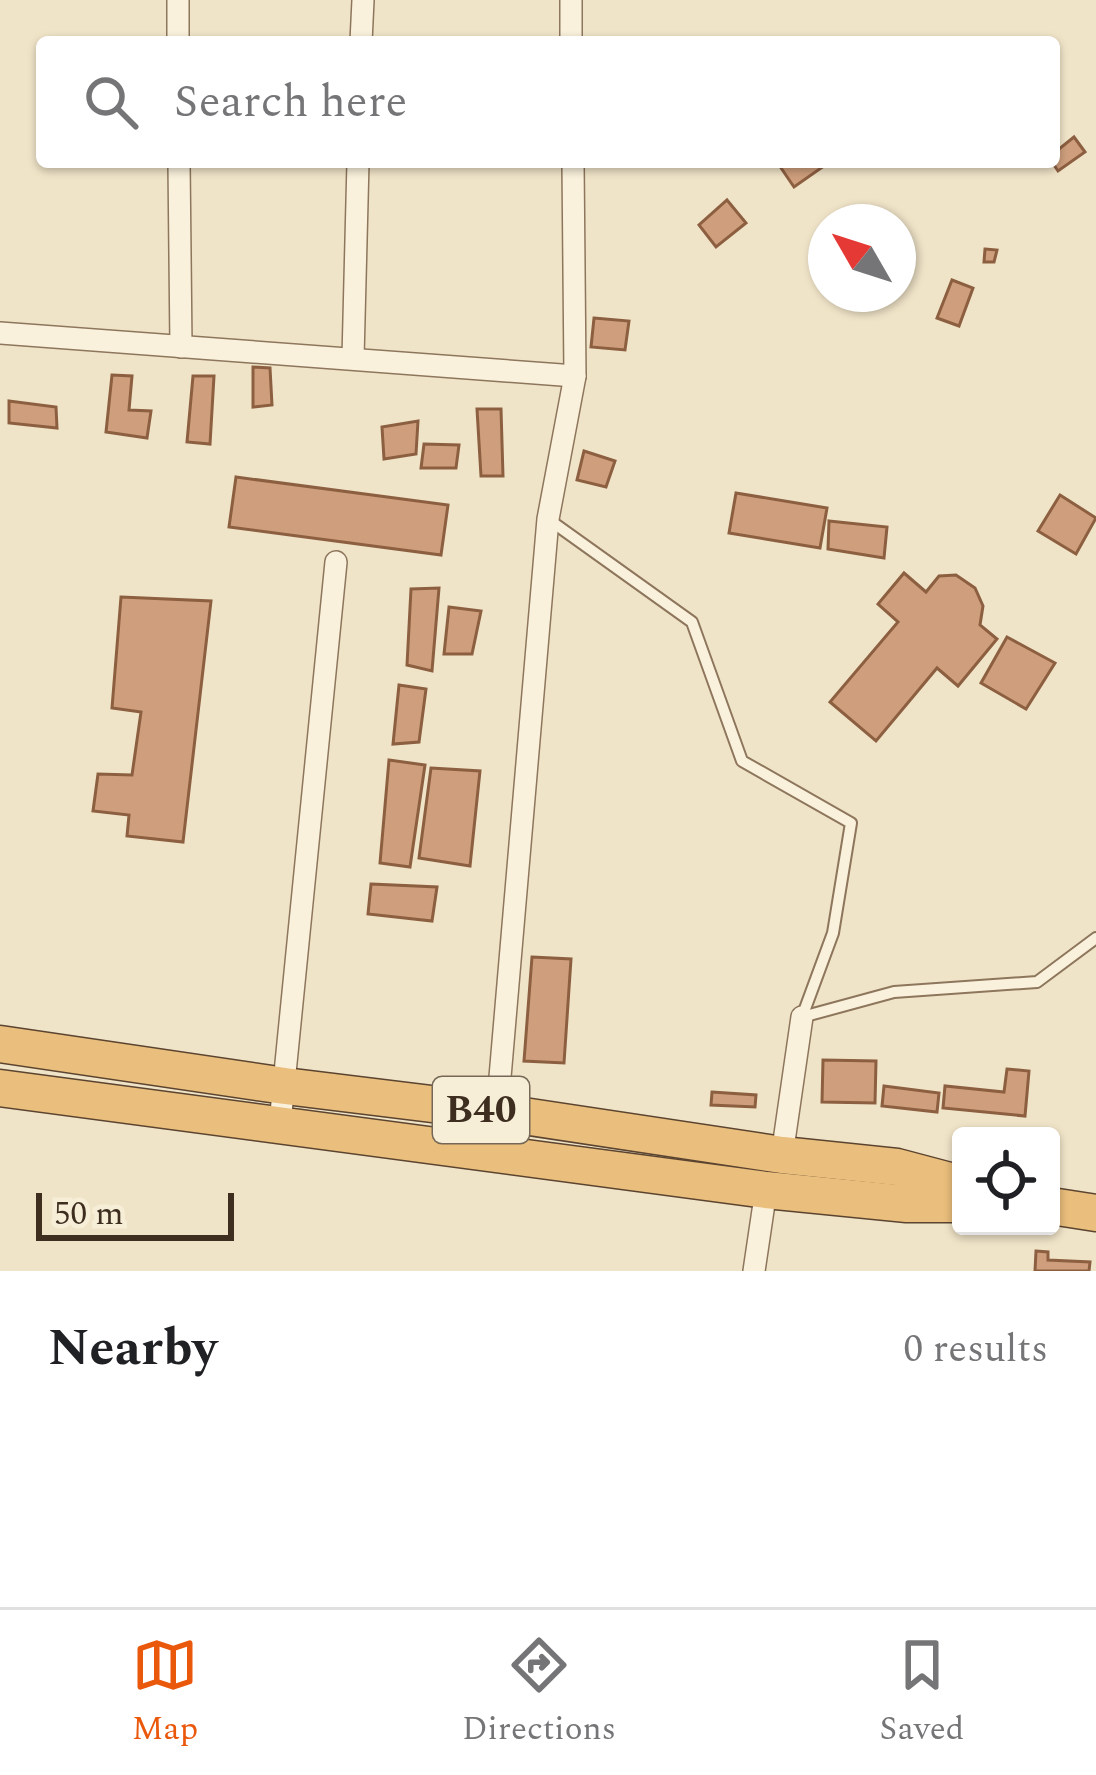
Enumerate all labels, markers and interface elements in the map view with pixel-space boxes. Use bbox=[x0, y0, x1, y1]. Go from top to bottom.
search box bbox=[36, 36, 1060, 168]
text: Search here bbox=[174, 68, 407, 137]
icon: search bbox=[78, 69, 144, 135]
north arrow bbox=[808, 204, 916, 312]
road number: B40 bbox=[433, 1077, 529, 1143]
map controls bbox=[952, 1127, 1060, 1235]
button: locate bbox=[952, 1127, 1060, 1235]
scale bar bbox=[36, 1187, 234, 1240]
text: 50 m bbox=[54, 1189, 124, 1239]
text: Nearby bbox=[48, 1310, 217, 1388]
text: 0 results bbox=[904, 1320, 1048, 1379]
tab: Map bbox=[132, 1632, 198, 1754]
tab: Directions bbox=[462, 1632, 616, 1754]
tab: Saved bbox=[880, 1632, 964, 1754]

